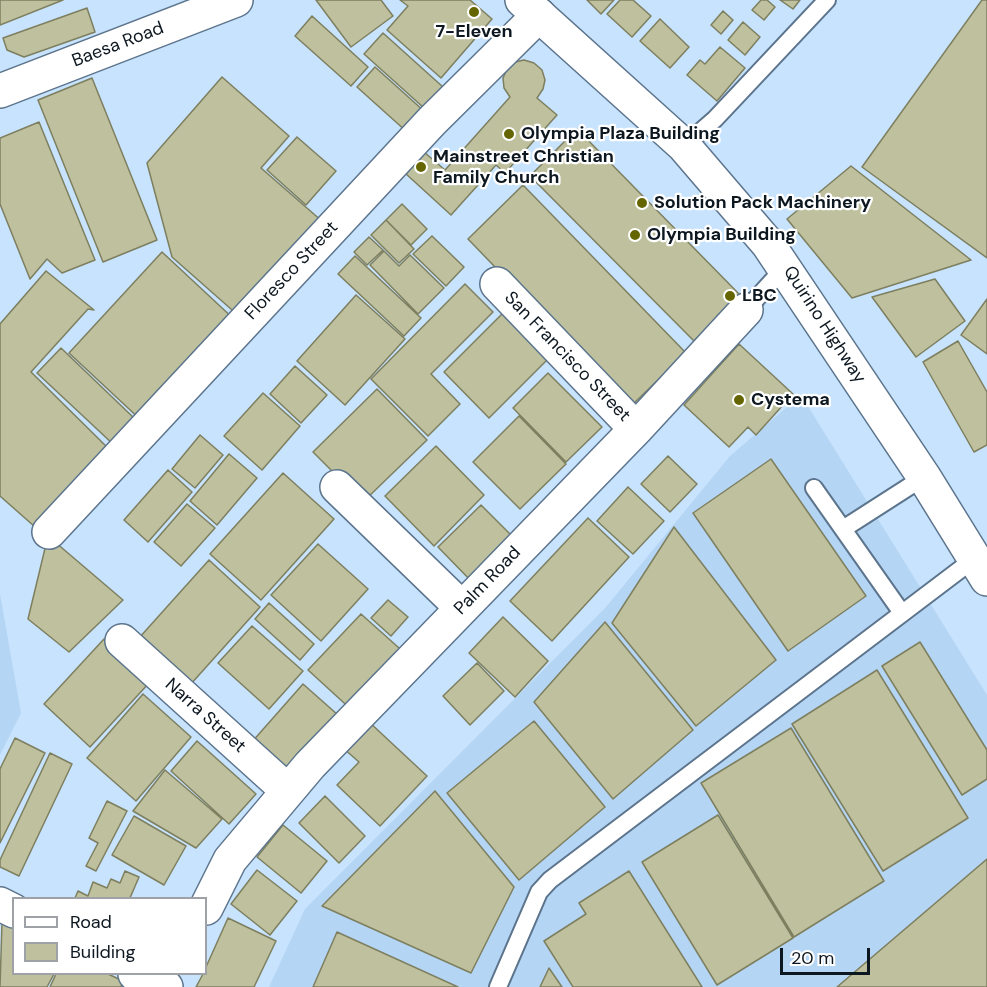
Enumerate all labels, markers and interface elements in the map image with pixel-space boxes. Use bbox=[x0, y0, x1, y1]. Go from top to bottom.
marker: 7-Eleven bbox=[467, 5, 481, 19]
street label: Baesa Road bbox=[69, 18, 167, 72]
place label: 7-Eleven bbox=[435, 21, 513, 43]
place label: Olympia Plaza Building bbox=[521, 123, 720, 145]
marker: Olympia Plaza Building bbox=[502, 127, 516, 141]
place label: Mainstreet Christian Family Church bbox=[433, 146, 614, 188]
marker: Mainstreet Christian Family Church bbox=[414, 160, 428, 174]
place label: Solution Pack Machinery bbox=[654, 192, 871, 214]
marker: Solution Pack Machinery bbox=[635, 196, 649, 210]
street label: Floresco Street bbox=[241, 217, 343, 325]
place label: Olympia Building bbox=[647, 224, 796, 246]
marker: Olympia Building bbox=[628, 228, 642, 242]
street label: Quirino Highway bbox=[778, 262, 870, 388]
place label: LBC bbox=[742, 285, 777, 307]
street label: San Francisco Street bbox=[499, 288, 635, 426]
marker: LBC bbox=[723, 289, 737, 303]
place label: Cystema bbox=[751, 389, 830, 411]
marker: Cystema bbox=[732, 393, 746, 407]
street label: Palm Road bbox=[450, 542, 526, 620]
street label: Narra Street bbox=[160, 674, 250, 758]
legend bbox=[12, 897, 207, 975]
text: Road bbox=[70, 910, 112, 934]
scale bar bbox=[783, 936, 873, 974]
text: Building bbox=[70, 940, 135, 964]
text: 20 m bbox=[791, 946, 834, 970]

